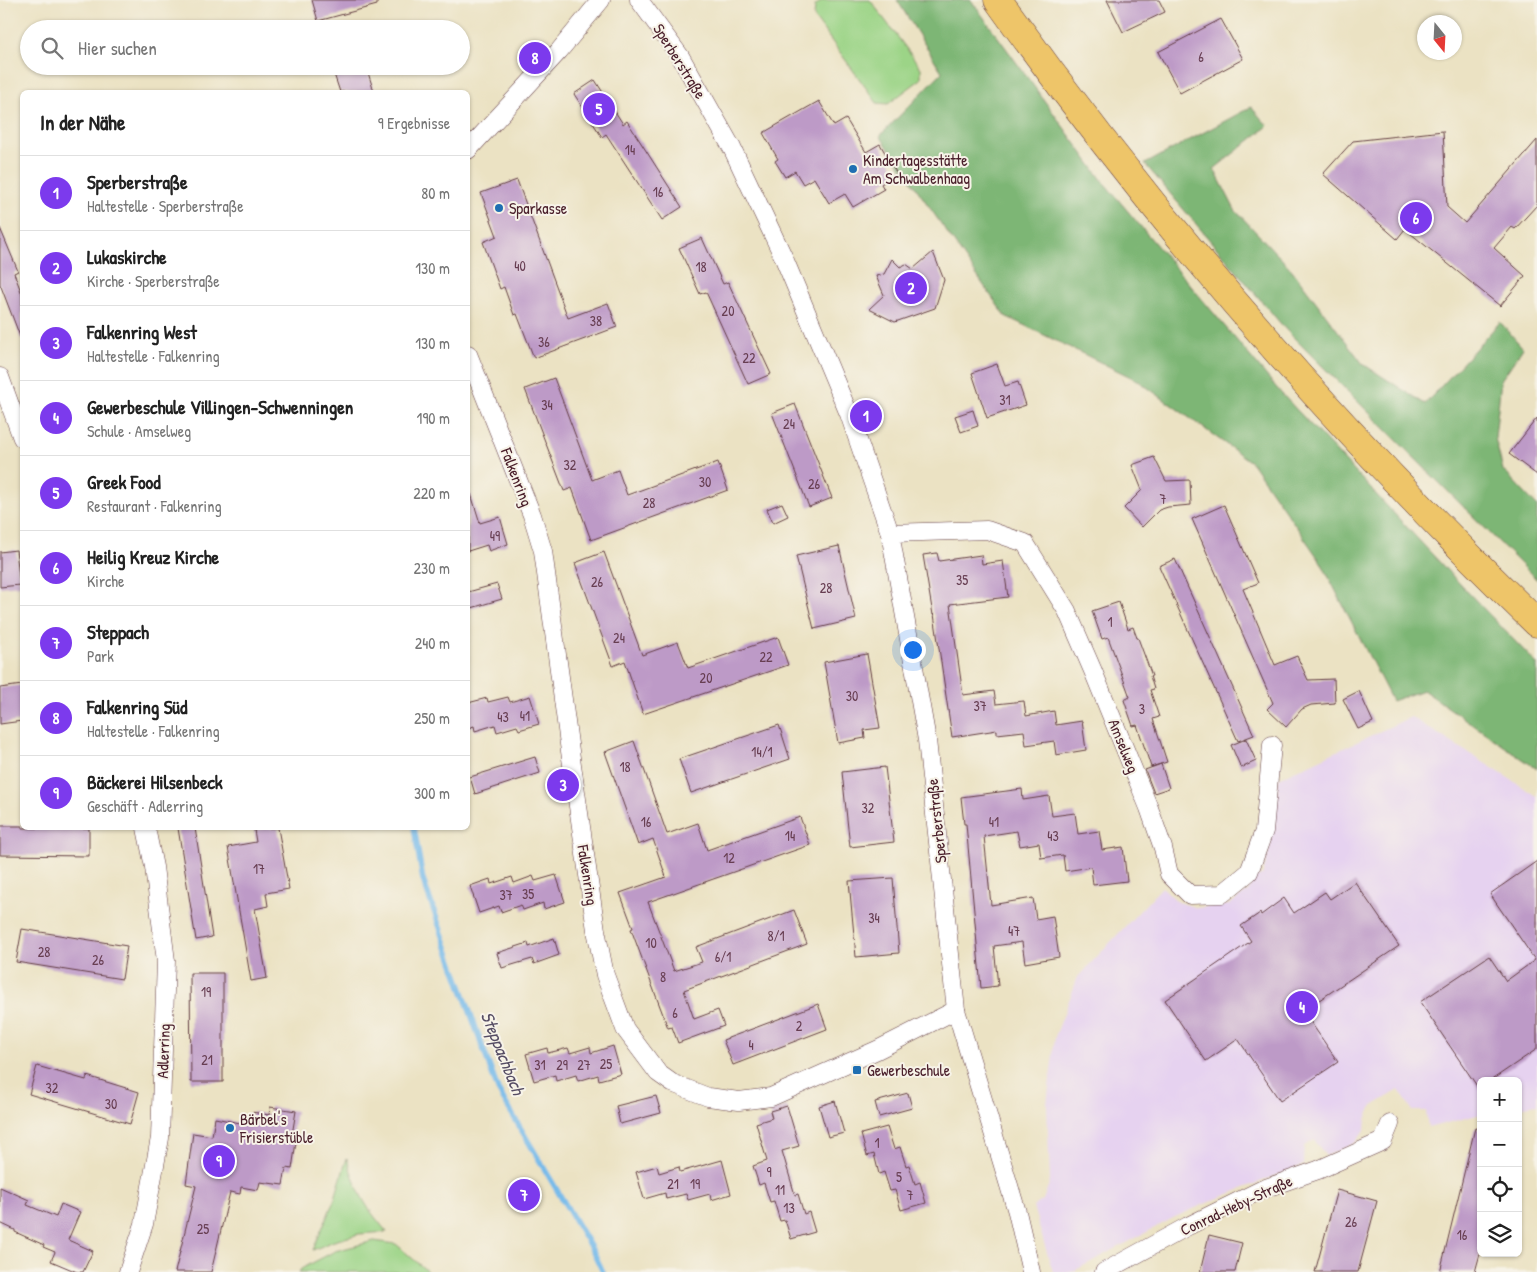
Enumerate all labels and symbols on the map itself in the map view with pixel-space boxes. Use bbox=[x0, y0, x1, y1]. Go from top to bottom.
north arrow bbox=[1417, 15, 1462, 60]
street label: Sperberstraße bbox=[648, 19, 712, 103]
pin: 8 bbox=[519, 39, 551, 77]
house number: 6 bbox=[1198, 47, 1204, 66]
pin: 5 bbox=[583, 90, 615, 128]
house number: 14 bbox=[625, 140, 635, 159]
place label: Kindertagesstätte Am Schwalbenhaag bbox=[863, 149, 970, 189]
marker: Kindertagesstätte Am Schwalbenhaag bbox=[847, 163, 859, 175]
house number: 16 bbox=[653, 182, 664, 201]
place label: Sparkasse bbox=[509, 197, 568, 219]
pin: 6 bbox=[1400, 199, 1432, 237]
marker: Sparkasse bbox=[493, 202, 505, 214]
house number: 40 bbox=[514, 256, 526, 275]
house number: 18 bbox=[695, 257, 707, 276]
pin: 2 bbox=[895, 269, 927, 307]
house number: 20 bbox=[722, 301, 734, 320]
house number: 38 bbox=[590, 311, 602, 330]
house number: 36 bbox=[538, 332, 550, 351]
house number: 22 bbox=[742, 348, 756, 367]
house number: 31 bbox=[999, 390, 1011, 409]
house number: 34 bbox=[541, 395, 553, 414]
pin: 1 bbox=[850, 397, 882, 435]
house number: 24 bbox=[783, 414, 795, 433]
street label: Falkenring bbox=[495, 444, 538, 509]
house number: 32 bbox=[564, 455, 577, 474]
house number: 30 bbox=[699, 472, 711, 491]
house number: 26 bbox=[808, 474, 820, 493]
house number: 7 bbox=[1160, 489, 1167, 508]
house number: 28 bbox=[643, 493, 655, 512]
house number: 49 bbox=[490, 526, 500, 545]
house number: 35 bbox=[956, 570, 968, 589]
house number: 26 bbox=[591, 572, 603, 591]
house number: 28 bbox=[820, 578, 832, 597]
house number: 1 bbox=[1107, 612, 1113, 631]
house number: 24 bbox=[613, 628, 625, 647]
your location bbox=[900, 637, 926, 663]
house number: 22 bbox=[759, 647, 773, 666]
house number: 20 bbox=[700, 668, 712, 687]
house number: 30 bbox=[846, 686, 858, 705]
house number: 37 bbox=[973, 696, 987, 715]
house number: 3 bbox=[1139, 699, 1145, 718]
house number: 41 bbox=[520, 706, 530, 725]
house number: 43 bbox=[497, 707, 509, 726]
street label: Amselweg bbox=[1103, 716, 1145, 776]
house number: 14/1 bbox=[751, 742, 773, 761]
house number: 18 bbox=[619, 757, 631, 776]
pin: 3 bbox=[547, 766, 579, 804]
street label: Sperberstraße bbox=[921, 777, 951, 864]
house number: 32 bbox=[862, 798, 875, 817]
house number: 16 bbox=[641, 812, 652, 831]
house number: 41 bbox=[989, 812, 999, 831]
house number: 14 bbox=[785, 826, 795, 845]
house number: 43 bbox=[1047, 826, 1059, 845]
street label: Falkenring bbox=[572, 842, 604, 907]
house number: 12 bbox=[723, 848, 735, 867]
house number: 17 bbox=[253, 859, 265, 878]
house number: 35 bbox=[522, 884, 534, 903]
house number: 37 bbox=[499, 885, 513, 904]
house number: 34 bbox=[868, 908, 880, 927]
house number: 47 bbox=[1008, 921, 1020, 940]
house number: 8/1 bbox=[767, 926, 785, 945]
house number: 10 bbox=[645, 933, 657, 952]
house number: 28 bbox=[38, 942, 50, 961]
house number: 6/1 bbox=[715, 947, 731, 966]
house number: 26 bbox=[92, 950, 104, 969]
house number: 8 bbox=[660, 967, 666, 986]
house number: 19 bbox=[201, 982, 211, 1001]
pin: 4 bbox=[1286, 988, 1318, 1026]
house number: 6 bbox=[672, 1003, 678, 1022]
water label: Steppachbach bbox=[475, 1008, 532, 1100]
house number: 2 bbox=[796, 1016, 803, 1035]
street label: Adlerring bbox=[151, 1023, 175, 1079]
house number: 4 bbox=[748, 1035, 754, 1054]
house number: 21 bbox=[201, 1050, 213, 1069]
house number: 25 bbox=[600, 1054, 612, 1073]
house number: 31 bbox=[534, 1055, 546, 1074]
house number: 29 bbox=[556, 1055, 568, 1074]
house number: 27 bbox=[577, 1055, 591, 1074]
place label: Gewerbeschule bbox=[867, 1059, 951, 1081]
marker: Gewerbeschule bbox=[851, 1064, 863, 1076]
house number: 32 bbox=[46, 1078, 59, 1097]
house number: 30 bbox=[105, 1094, 117, 1113]
place label: Bärbel's Frisierstüble bbox=[239, 1108, 314, 1148]
marker: Bärbel's Frisierstüble bbox=[224, 1122, 236, 1134]
house number: 1 bbox=[874, 1133, 880, 1152]
pin: 9 bbox=[203, 1142, 235, 1180]
house number: 9 bbox=[766, 1162, 772, 1181]
house number: 5 bbox=[896, 1167, 902, 1186]
street label: Conrad-Heby-Straße bbox=[1176, 1169, 1296, 1241]
house number: 21 bbox=[667, 1174, 679, 1193]
house number: 19 bbox=[690, 1174, 700, 1193]
pin: 7 bbox=[508, 1176, 540, 1214]
house number: 11 bbox=[775, 1180, 785, 1199]
house number: 7 bbox=[907, 1185, 914, 1204]
house number: 13 bbox=[783, 1198, 795, 1217]
house number: 26 bbox=[1345, 1212, 1357, 1231]
house number: 25 bbox=[197, 1219, 209, 1238]
house number: 16 bbox=[1457, 1225, 1468, 1244]

